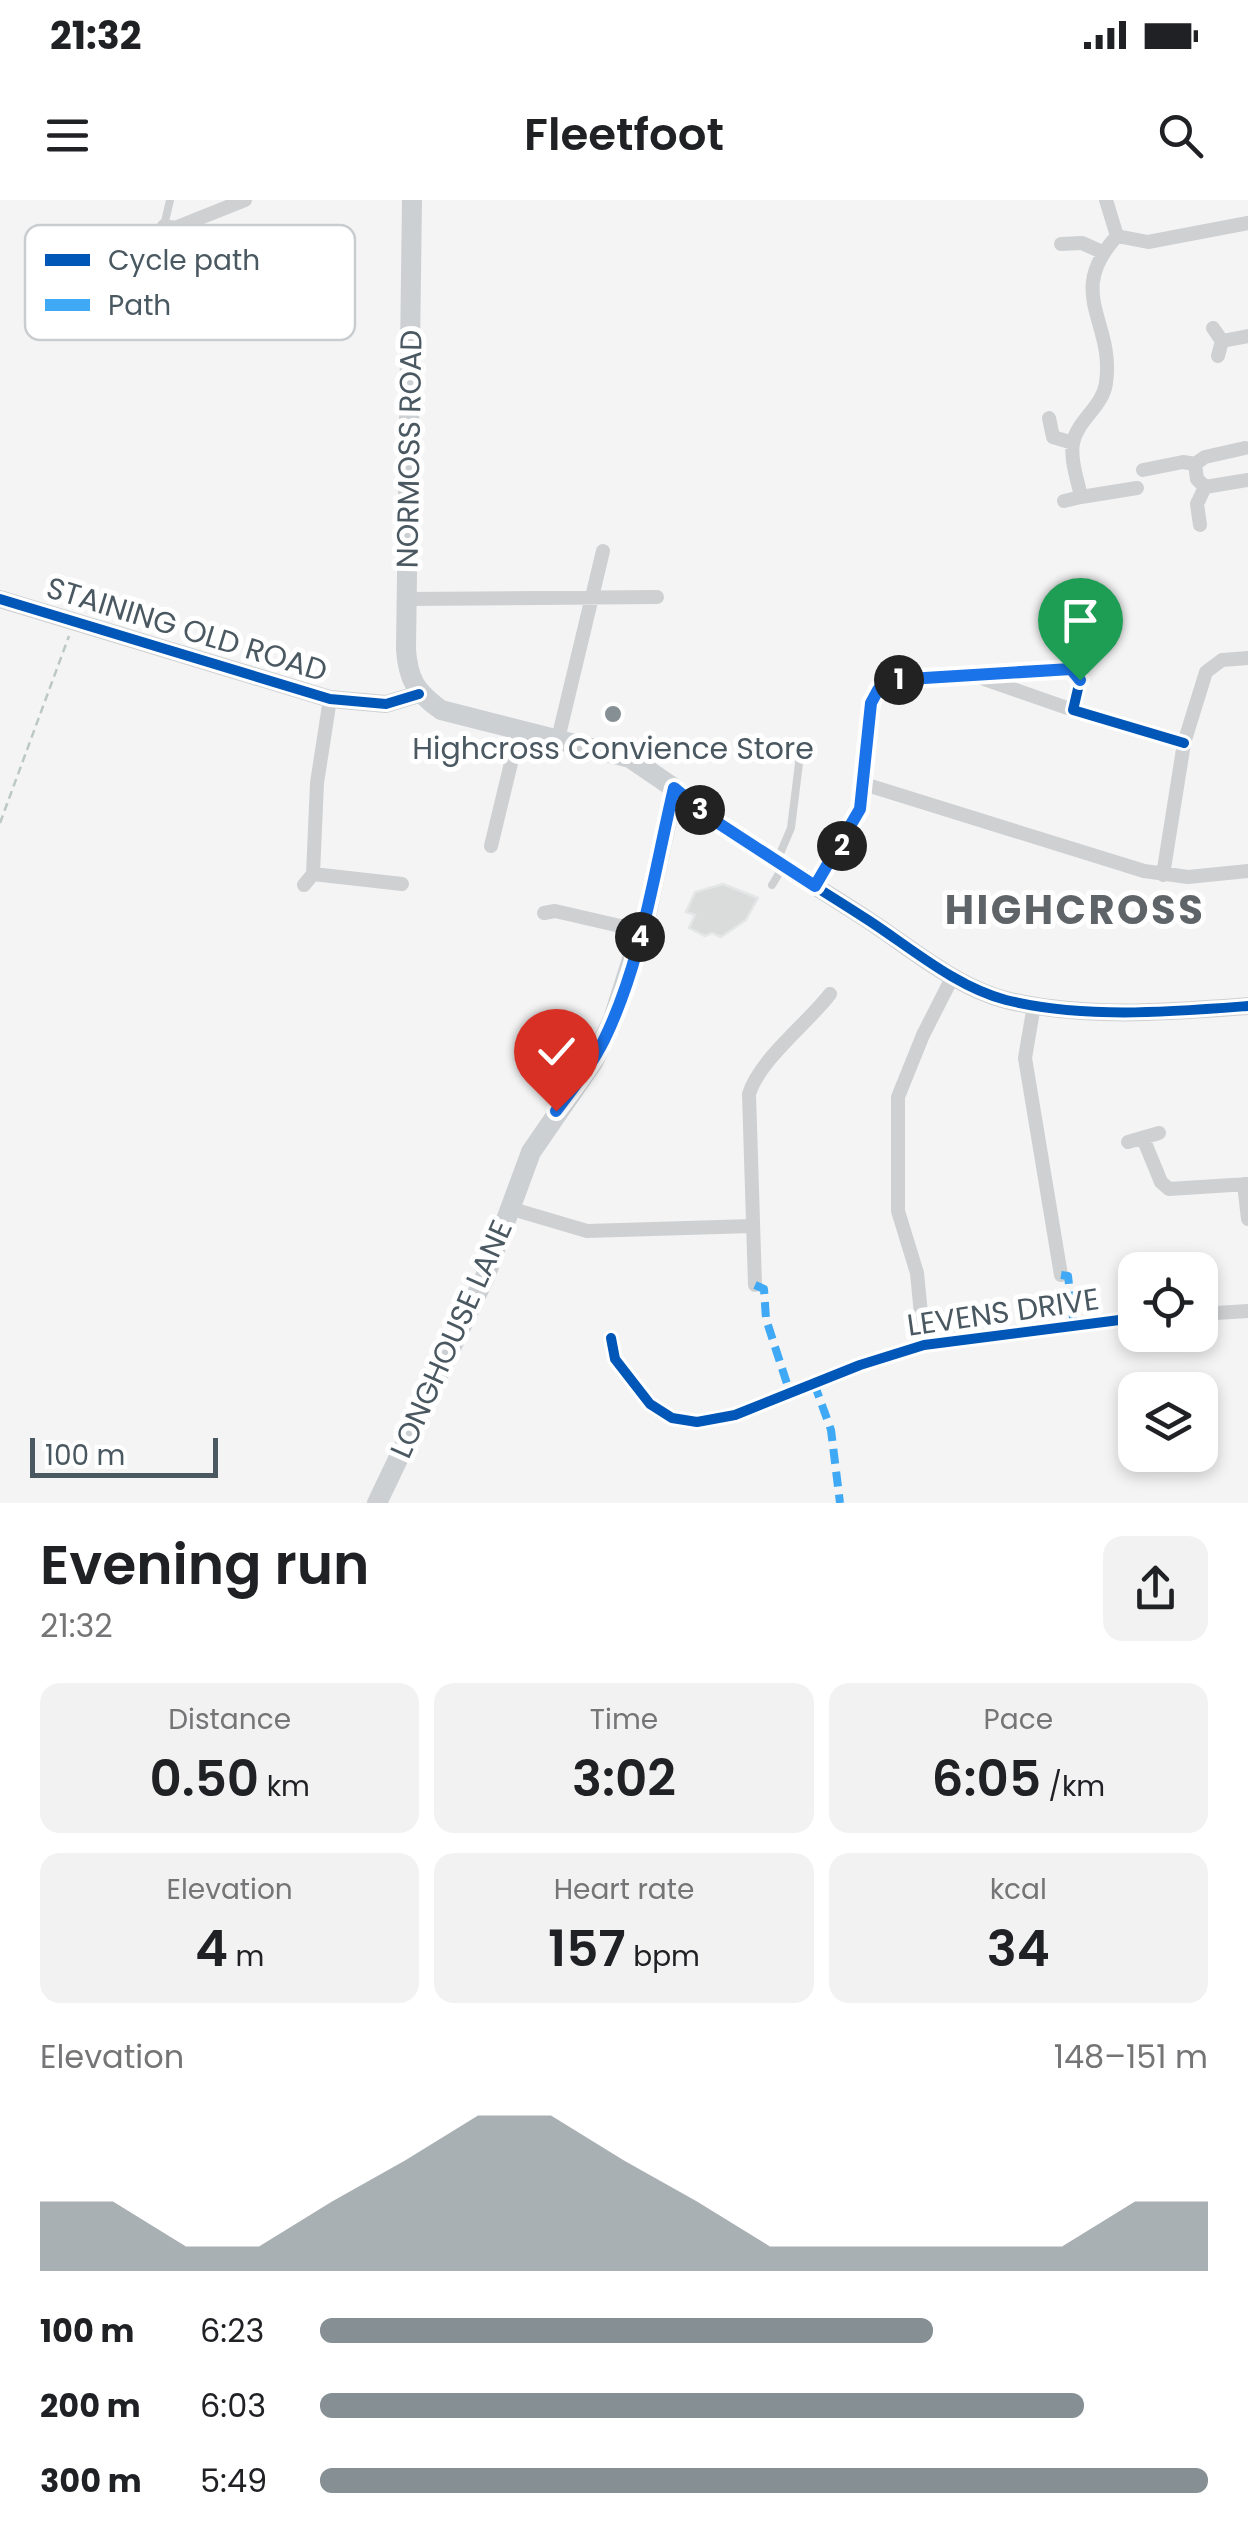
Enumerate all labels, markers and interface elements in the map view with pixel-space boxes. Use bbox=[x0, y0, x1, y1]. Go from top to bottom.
text: 21:32 bbox=[50, 9, 141, 62]
text: Fleetfoot bbox=[524, 103, 724, 166]
icon: menu bbox=[40, 108, 95, 163]
icon: search bbox=[1153, 108, 1208, 163]
legend bbox=[25, 225, 355, 340]
text: Cycle path bbox=[108, 241, 260, 280]
text: Path bbox=[108, 286, 171, 325]
street label: NORMOSS ROAD bbox=[385, 329, 433, 569]
street label: STAINING OLD ROAD bbox=[41, 566, 333, 692]
pin bbox=[1038, 578, 1123, 681]
icon: arrive bbox=[1053, 593, 1108, 648]
pin: 1 bbox=[874, 655, 924, 705]
text: 1 bbox=[894, 660, 904, 699]
marker: Highcross Convience Store bbox=[602, 703, 624, 725]
place label: Highcross Convience Store bbox=[412, 727, 814, 770]
pin: 3 bbox=[675, 785, 725, 835]
text: 3 bbox=[692, 790, 708, 829]
pin: 2 bbox=[817, 821, 867, 871]
text: 2 bbox=[834, 826, 850, 865]
district label: HIGHCROSS bbox=[945, 882, 1205, 938]
pin: 4 bbox=[615, 912, 665, 962]
text: 4 bbox=[631, 917, 649, 956]
pin bbox=[514, 1009, 599, 1112]
icon: check bbox=[529, 1024, 584, 1079]
street label: LONGHOUSE LANE bbox=[379, 1213, 523, 1465]
map controls bbox=[1118, 1252, 1218, 1472]
button: locate bbox=[1118, 1252, 1218, 1352]
street label: LEVENS DRIVE bbox=[904, 1277, 1102, 1347]
button: layers bbox=[1118, 1372, 1218, 1472]
scale bar bbox=[30, 1433, 218, 1478]
text: 100 m bbox=[45, 1436, 125, 1475]
text: Evening run bbox=[40, 1526, 369, 1603]
button: share bbox=[1103, 1536, 1208, 1641]
text: 21:32 bbox=[40, 1603, 113, 1648]
text: Distance bbox=[168, 1700, 291, 1739]
text: Time bbox=[590, 1700, 658, 1739]
text: Pace bbox=[984, 1700, 1053, 1739]
text: 0.50 bbox=[149, 1743, 259, 1814]
text: 3:02 bbox=[572, 1743, 676, 1814]
text: 6:05 bbox=[931, 1743, 1041, 1814]
text: km bbox=[259, 1767, 310, 1806]
text: /km bbox=[1041, 1767, 1105, 1806]
text: Elevation bbox=[167, 1870, 293, 1909]
text: Heart rate bbox=[554, 1870, 694, 1909]
text: kcal bbox=[990, 1870, 1047, 1909]
text: 4 bbox=[195, 1913, 228, 1984]
text: 157 bbox=[548, 1913, 626, 1984]
text: 34 bbox=[987, 1913, 1050, 1984]
text: m bbox=[228, 1937, 264, 1976]
text: bpm bbox=[626, 1937, 700, 1976]
text: Elevation bbox=[40, 2034, 184, 2079]
text: 148–151 m bbox=[1054, 2034, 1208, 2079]
text: 100 m bbox=[40, 2308, 134, 2353]
text: 6:23 bbox=[200, 2308, 264, 2353]
text: 200 m bbox=[40, 2383, 141, 2428]
text: 6:03 bbox=[200, 2383, 266, 2428]
text: 300 m bbox=[40, 2458, 142, 2503]
text: 5:49 bbox=[200, 2458, 267, 2503]

